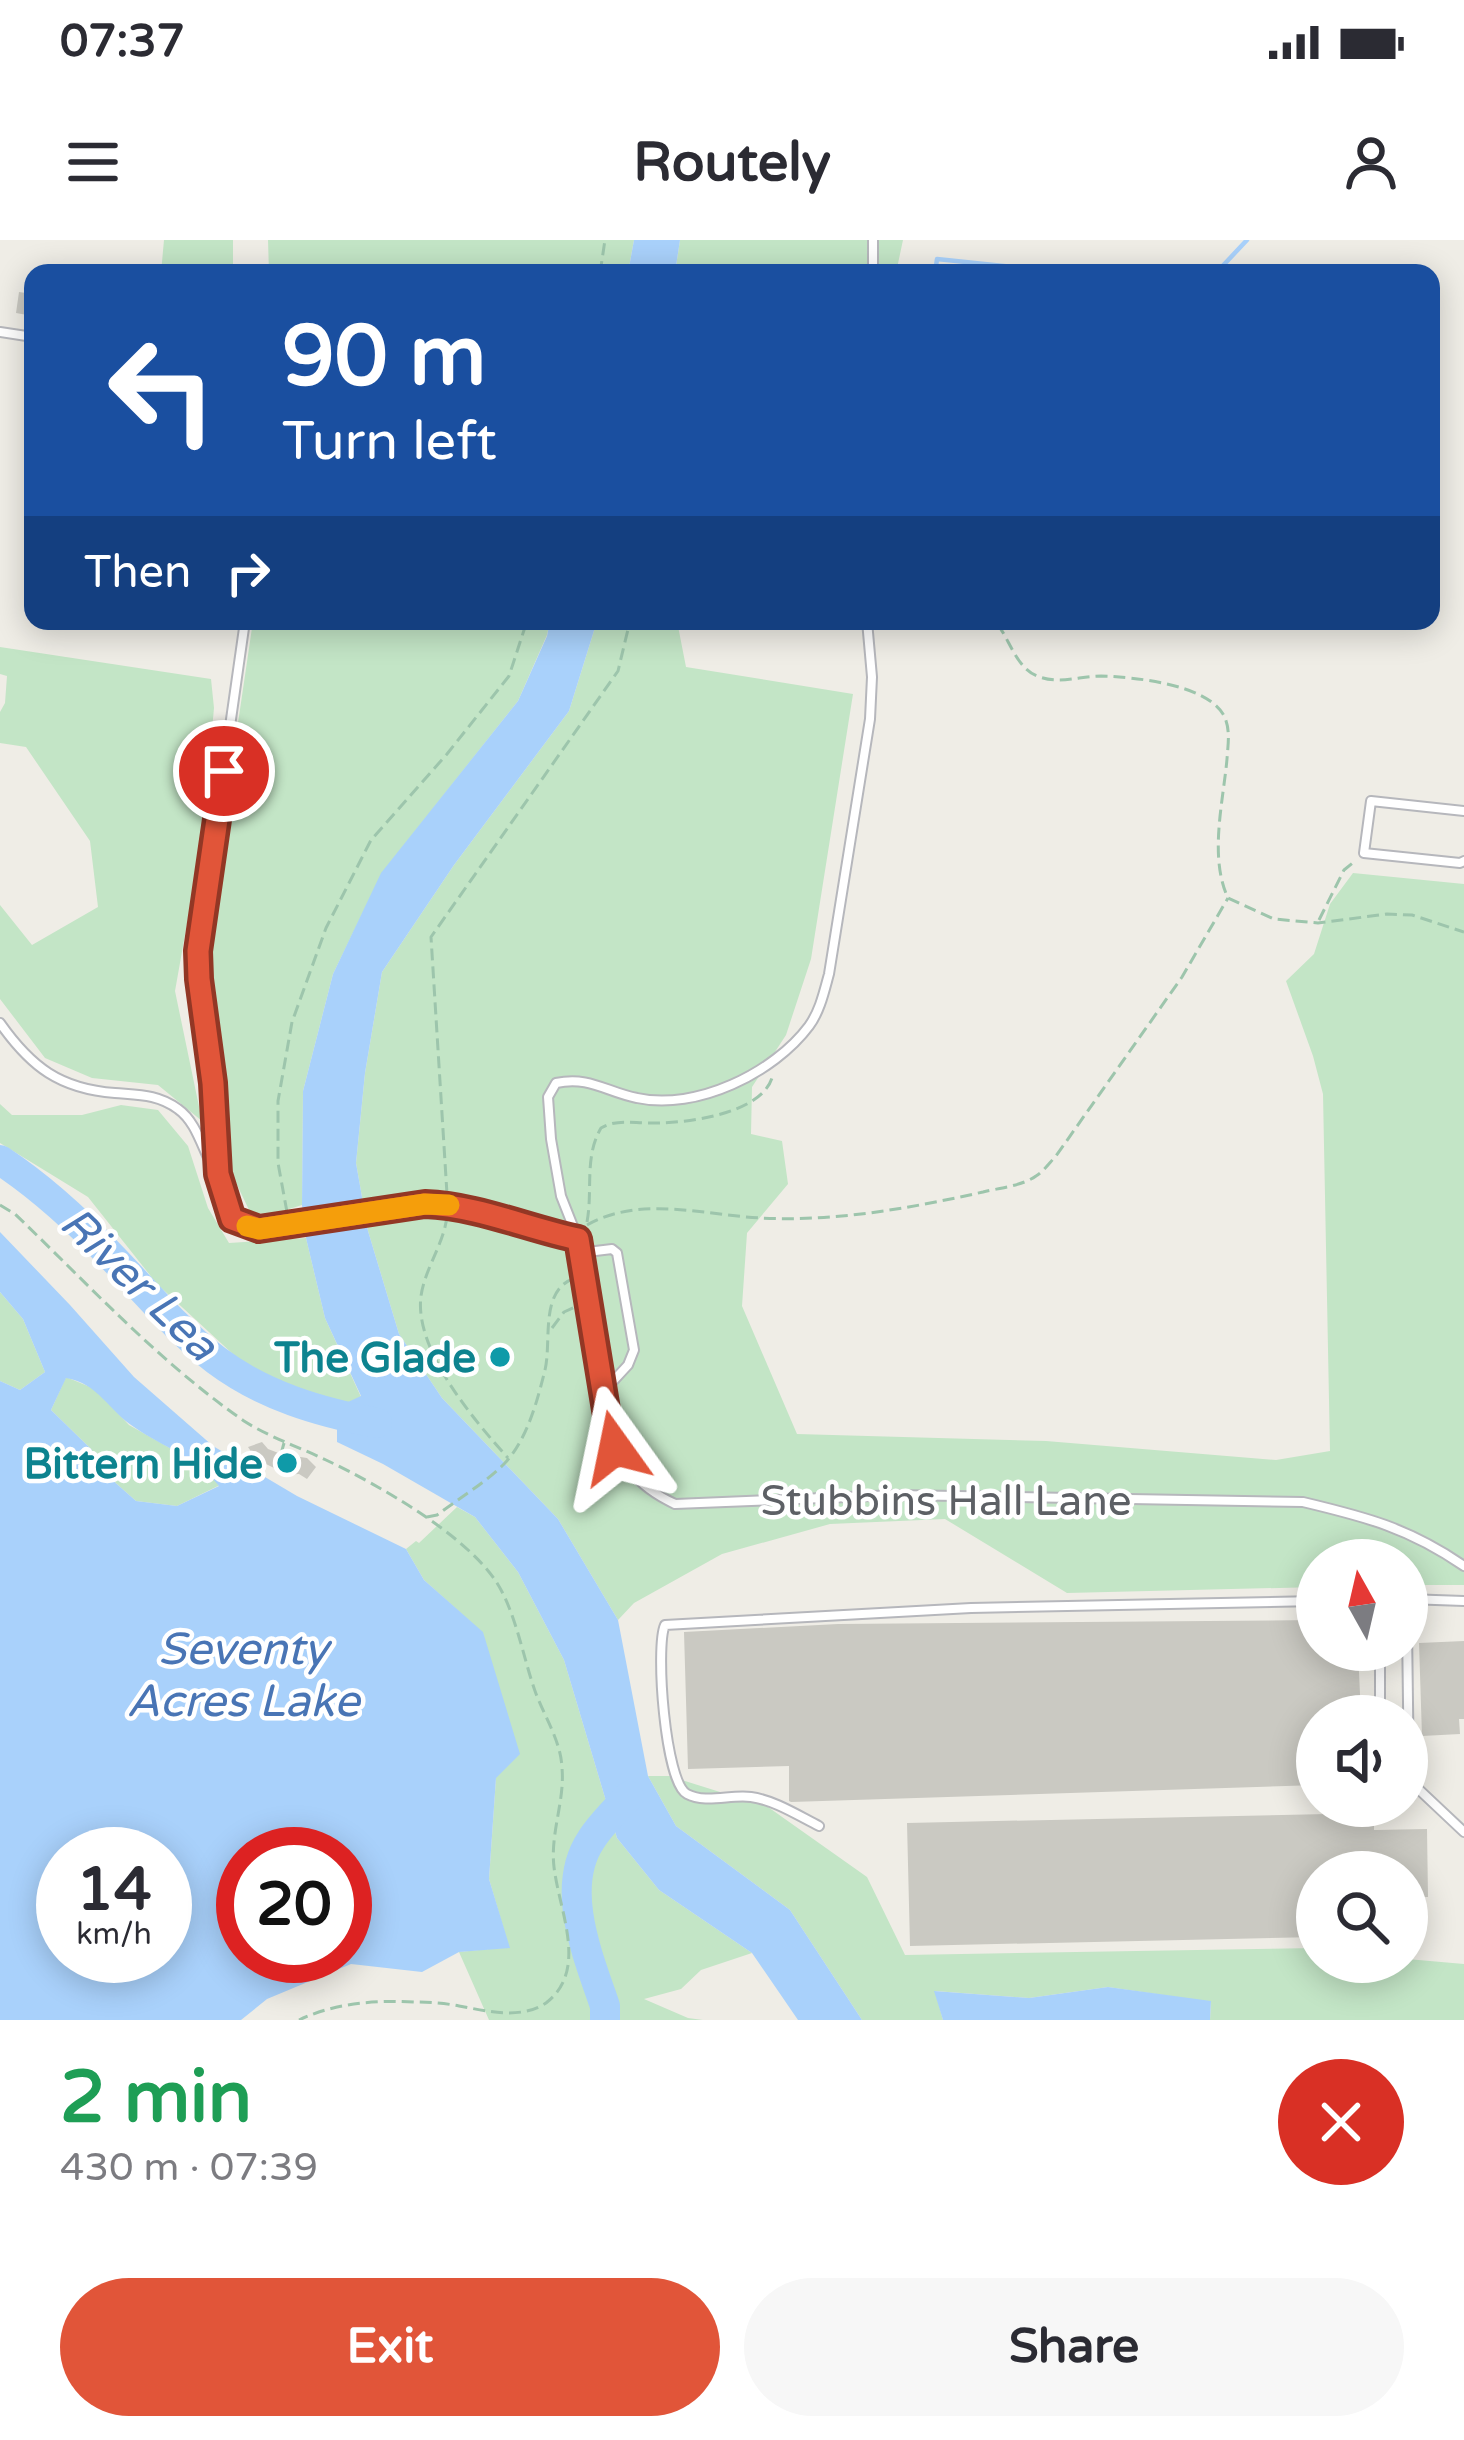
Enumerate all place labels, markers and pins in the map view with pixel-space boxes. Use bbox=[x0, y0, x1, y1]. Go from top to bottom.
pin bbox=[173, 720, 275, 822]
place label: The Glade bbox=[273, 1333, 476, 1384]
marker: The Glade bbox=[487, 1344, 513, 1370]
place label: Bittern Hide bbox=[24, 1439, 263, 1490]
marker: Bittern Hide bbox=[274, 1450, 300, 1476]

